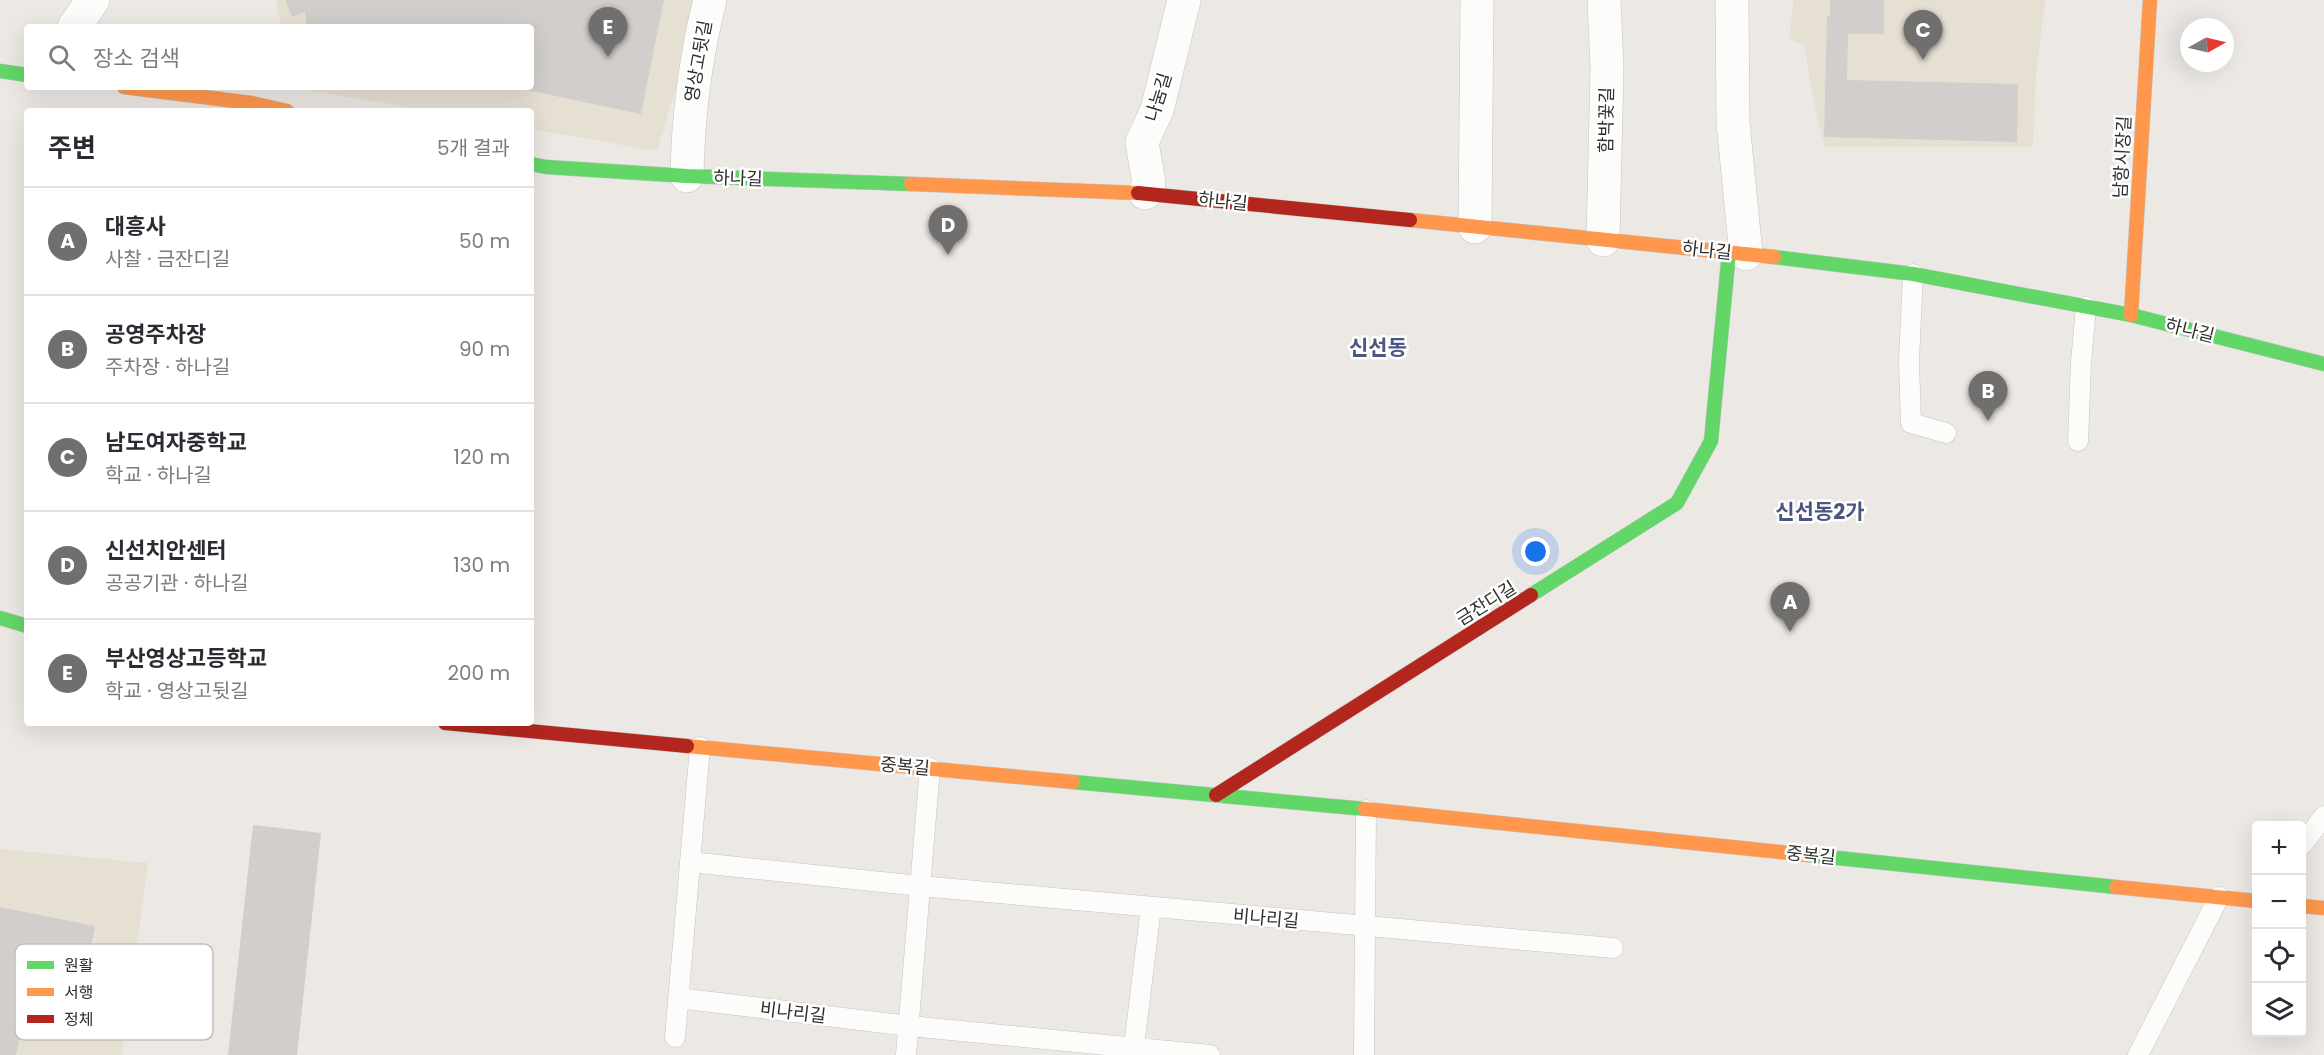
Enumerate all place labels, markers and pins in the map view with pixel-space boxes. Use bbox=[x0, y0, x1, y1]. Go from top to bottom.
pin: E bbox=[588, 8, 628, 57]
pin: C bbox=[1904, 10, 1942, 60]
pin: D bbox=[928, 206, 968, 255]
pin: B bbox=[1968, 372, 2008, 421]
pin: A bbox=[1770, 582, 1810, 632]

